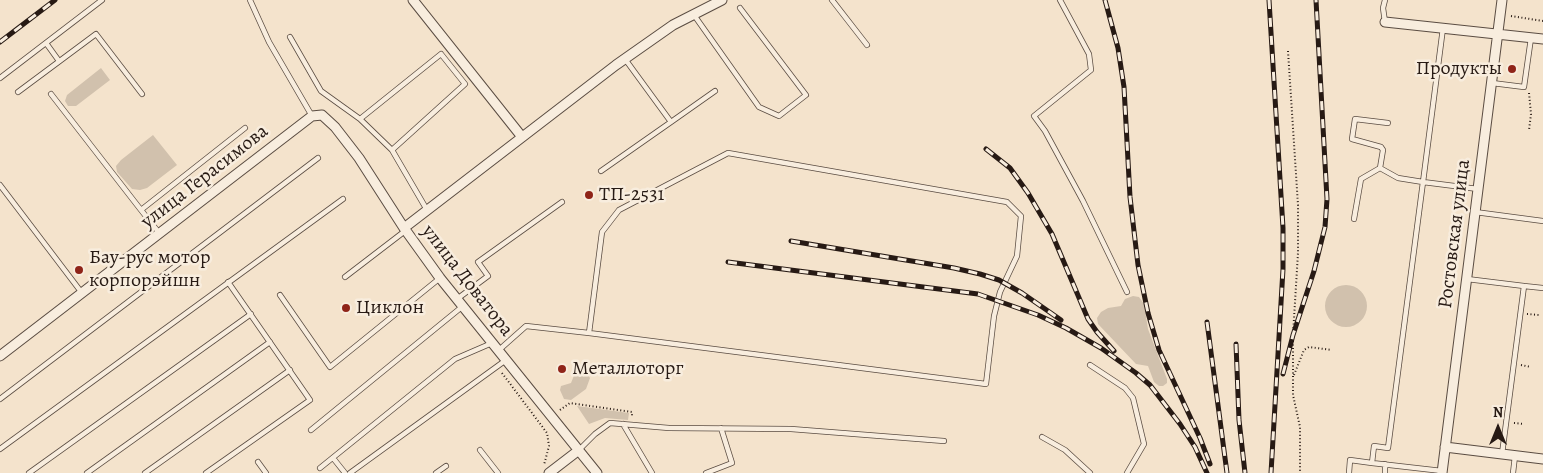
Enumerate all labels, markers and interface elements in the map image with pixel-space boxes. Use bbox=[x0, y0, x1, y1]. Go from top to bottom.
place label: Продукты bbox=[1416, 57, 1502, 81]
marker: Продукты bbox=[1506, 63, 1518, 75]
street label: улица Герасимова bbox=[137, 120, 273, 234]
street label: Ростовская улица bbox=[1434, 158, 1476, 310]
place label: ТП-2531 bbox=[599, 183, 664, 207]
marker: ТП-2531 bbox=[583, 189, 595, 201]
street label: улица Доватора bbox=[416, 220, 518, 342]
place label: Бау-рус мотор корпорэйшн bbox=[89, 246, 210, 293]
marker: Бау-рус мотор корпорэйшн bbox=[73, 264, 85, 276]
place label: Циклон bbox=[356, 296, 424, 320]
marker: Циклон bbox=[340, 302, 352, 314]
place label: Металлоторг bbox=[572, 357, 684, 381]
marker: Металлоторг bbox=[556, 363, 568, 375]
north arrow bbox=[1473, 403, 1523, 453]
text: N bbox=[1493, 403, 1503, 422]

